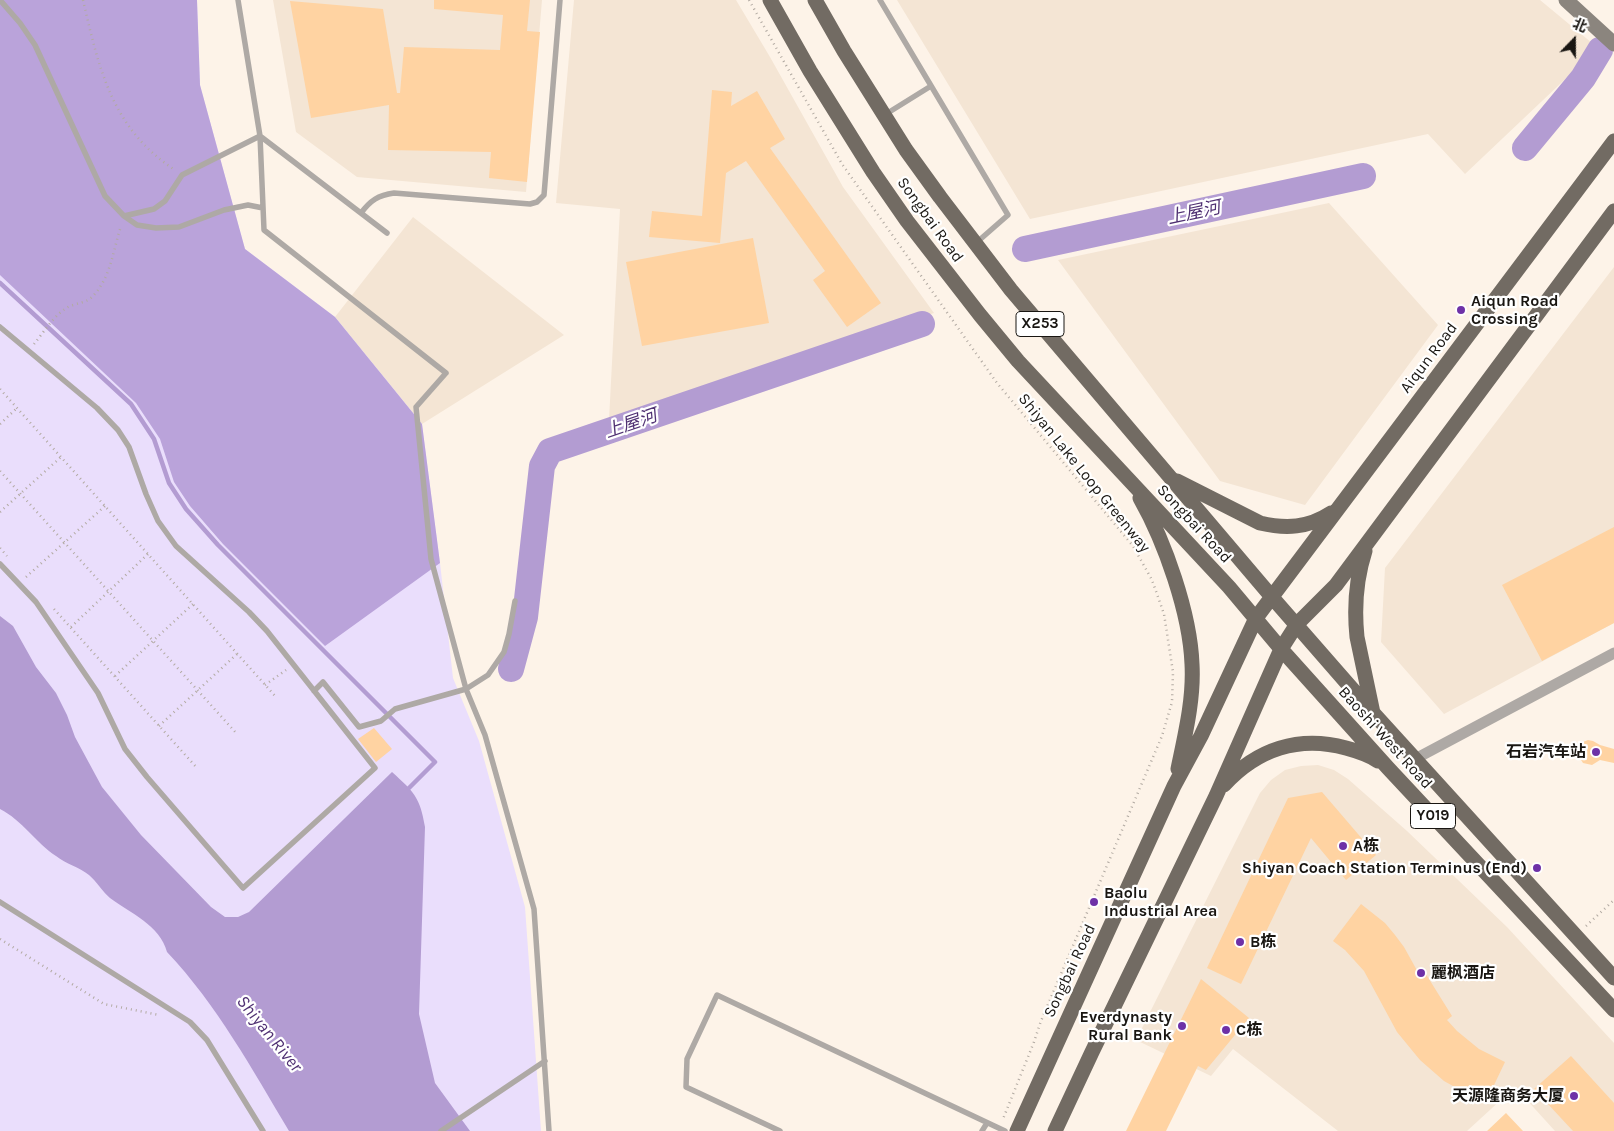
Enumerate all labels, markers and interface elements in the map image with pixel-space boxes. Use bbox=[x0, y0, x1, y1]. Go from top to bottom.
north arrow bbox=[1549, 15, 1599, 65]
text: 北 bbox=[1570, 15, 1589, 36]
street label: Songbai Road bbox=[893, 174, 967, 266]
water label: 上屋河 bbox=[1165, 197, 1223, 229]
place label: Aiqun Road Crossing bbox=[1471, 291, 1559, 329]
marker: Aiqun Road Crossing bbox=[1455, 304, 1467, 316]
road number: X253 bbox=[1016, 312, 1064, 336]
street label: Aiqun Road bbox=[1396, 319, 1462, 397]
street label: Shiyan Lake Loop Greenway bbox=[1014, 390, 1154, 556]
water label: 上屋河 bbox=[602, 405, 660, 443]
street label: Songbai Road bbox=[1153, 481, 1235, 567]
street label: Baoshi West Road bbox=[1334, 683, 1436, 793]
place label: 石岩汽车站 bbox=[1506, 742, 1586, 762]
marker: 石岩汽车站 bbox=[1590, 746, 1602, 758]
road number: Y019 bbox=[1410, 804, 1456, 828]
place label: A栋 bbox=[1353, 836, 1379, 856]
marker: A栋 bbox=[1337, 840, 1349, 852]
place label: Shiyan Coach Station Terminus (End) bbox=[1242, 858, 1527, 878]
marker: Shiyan Coach Station Terminus (End) bbox=[1531, 862, 1543, 874]
place label: Baolu Industrial Area bbox=[1104, 883, 1217, 921]
marker: Baolu Industrial Area bbox=[1088, 896, 1100, 908]
street label: Songbai Road bbox=[1040, 921, 1100, 1021]
place label: B栋 bbox=[1250, 932, 1276, 952]
marker: B栋 bbox=[1234, 936, 1246, 948]
place label: 麗枫酒店 bbox=[1431, 963, 1495, 983]
marker: 麗枫酒店 bbox=[1415, 967, 1427, 979]
water label: Shiyan River bbox=[232, 991, 306, 1077]
place label: Everdynasty Rural Bank bbox=[1080, 1007, 1172, 1045]
marker: Everdynasty Rural Bank bbox=[1176, 1020, 1188, 1032]
place label: C栋 bbox=[1236, 1020, 1262, 1040]
marker: C栋 bbox=[1220, 1024, 1232, 1036]
place label: 天源隆商务大厦 bbox=[1452, 1086, 1564, 1106]
marker: 天源隆商务大厦 bbox=[1568, 1090, 1580, 1102]

